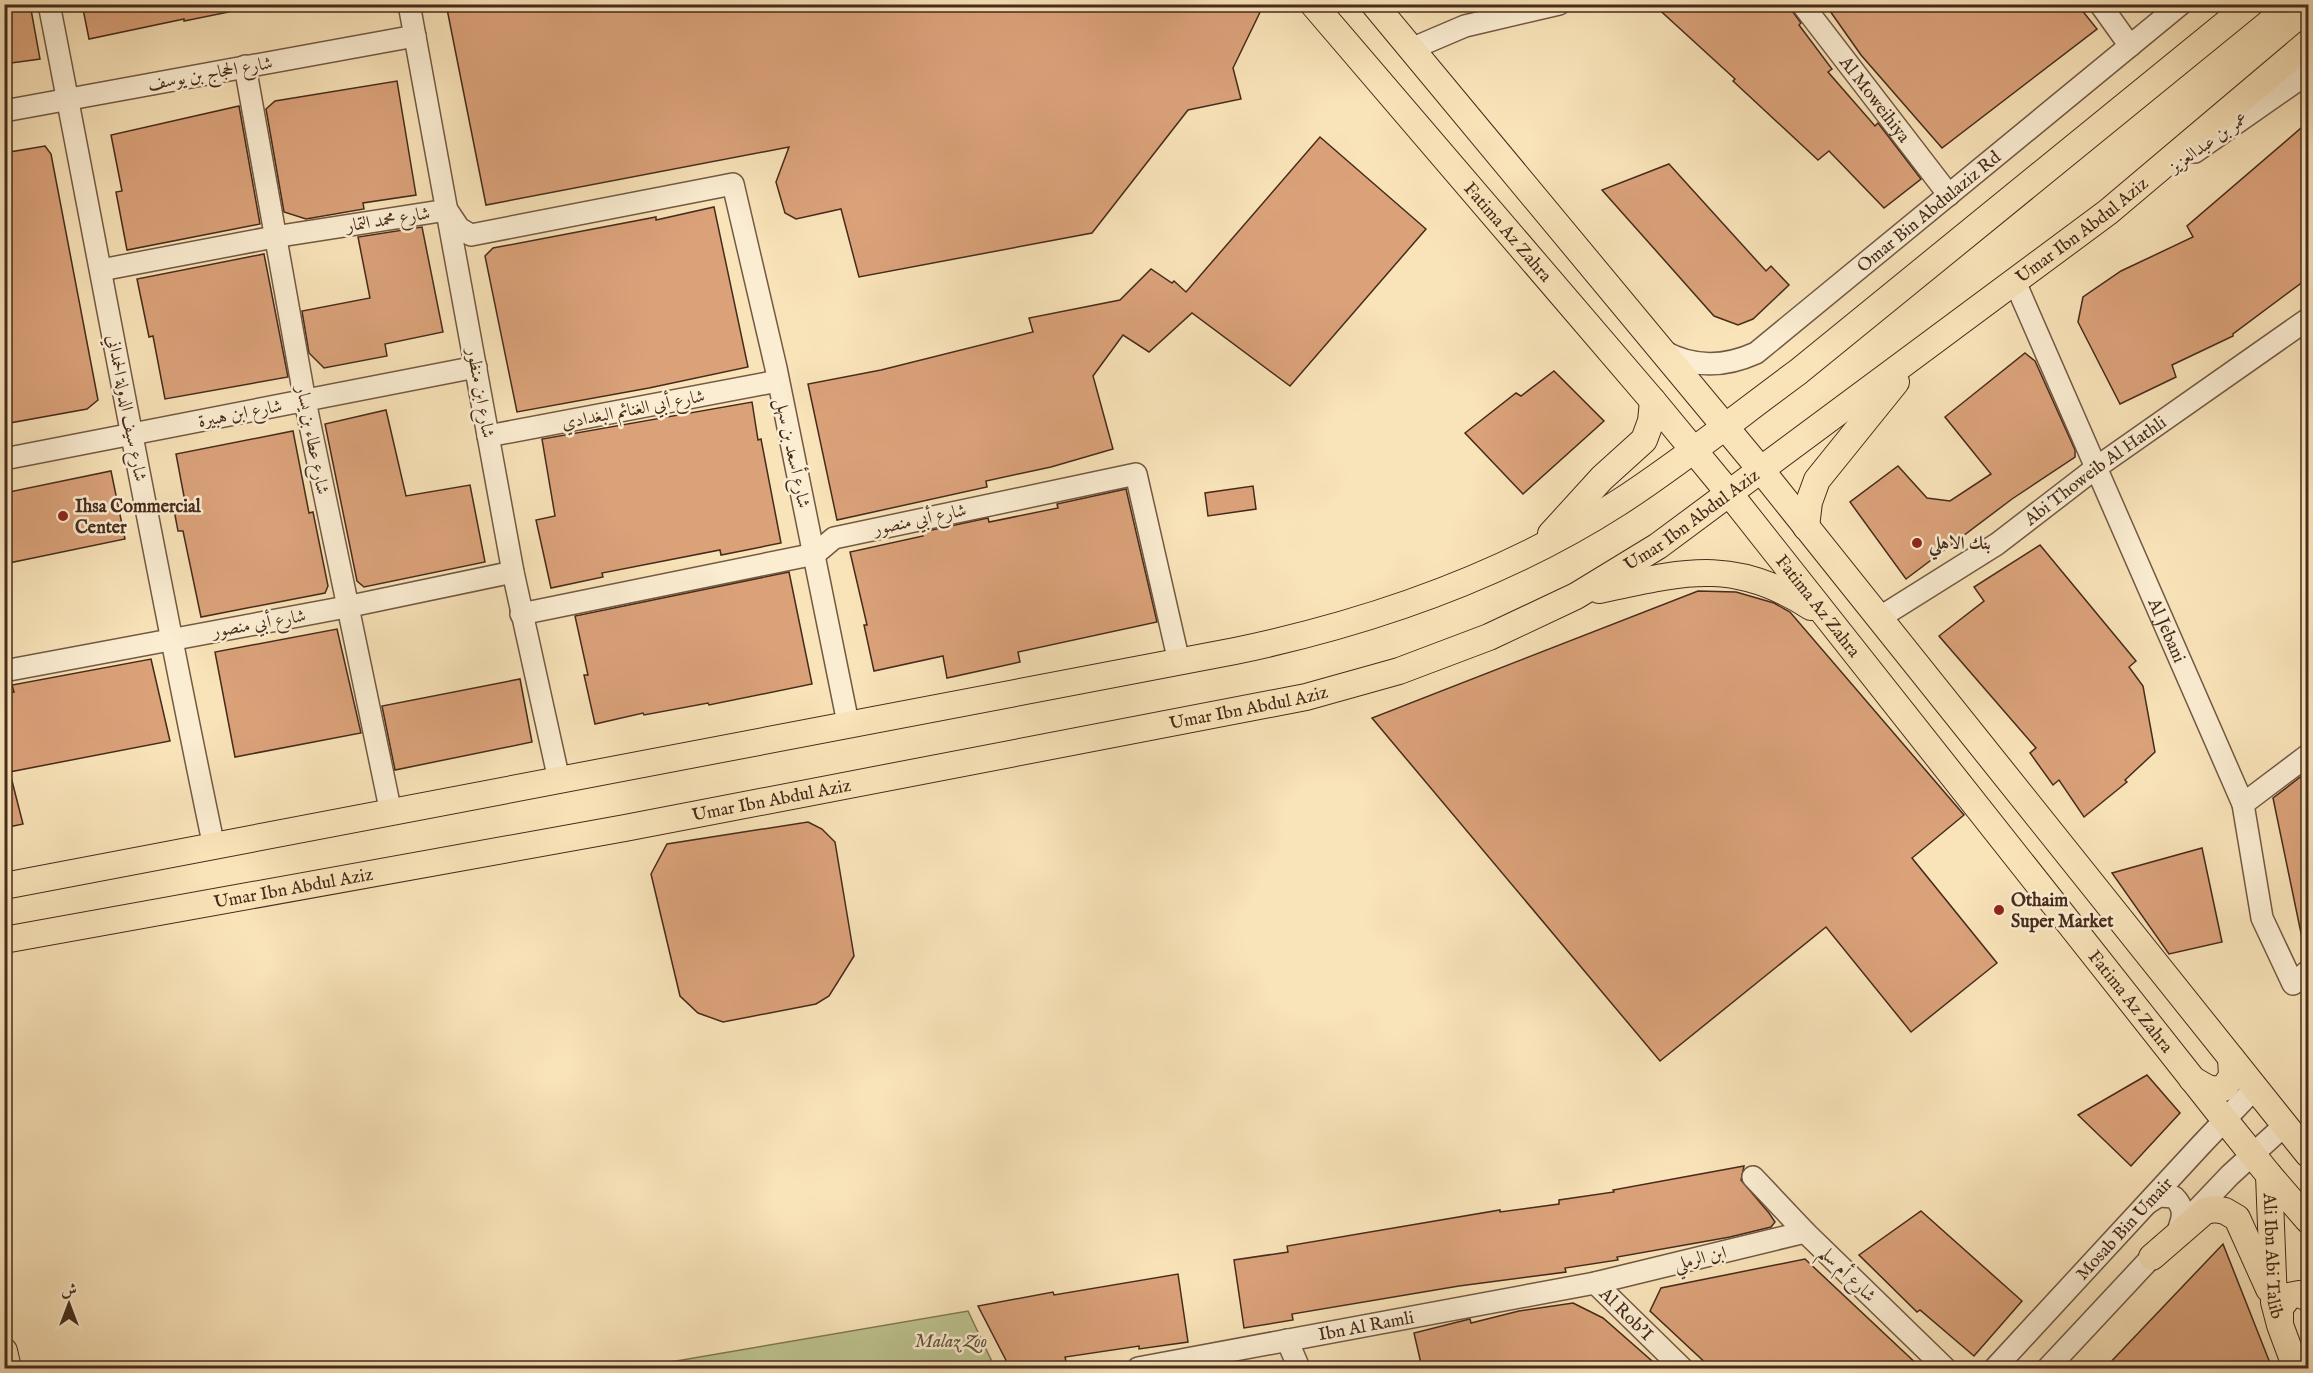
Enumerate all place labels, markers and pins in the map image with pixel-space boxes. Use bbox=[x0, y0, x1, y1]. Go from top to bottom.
place label: Ihsa Commercial Center bbox=[75, 496, 202, 540]
marker: Ihsa Commercial Center bbox=[56, 509, 70, 523]
place label: بنك الاهلي bbox=[1928, 533, 1991, 561]
marker: بنك الاهلي bbox=[1910, 536, 1924, 550]
place label: Othaim Super Market bbox=[2011, 890, 2114, 934]
marker: Othaim Super Market bbox=[1992, 903, 2006, 917]

